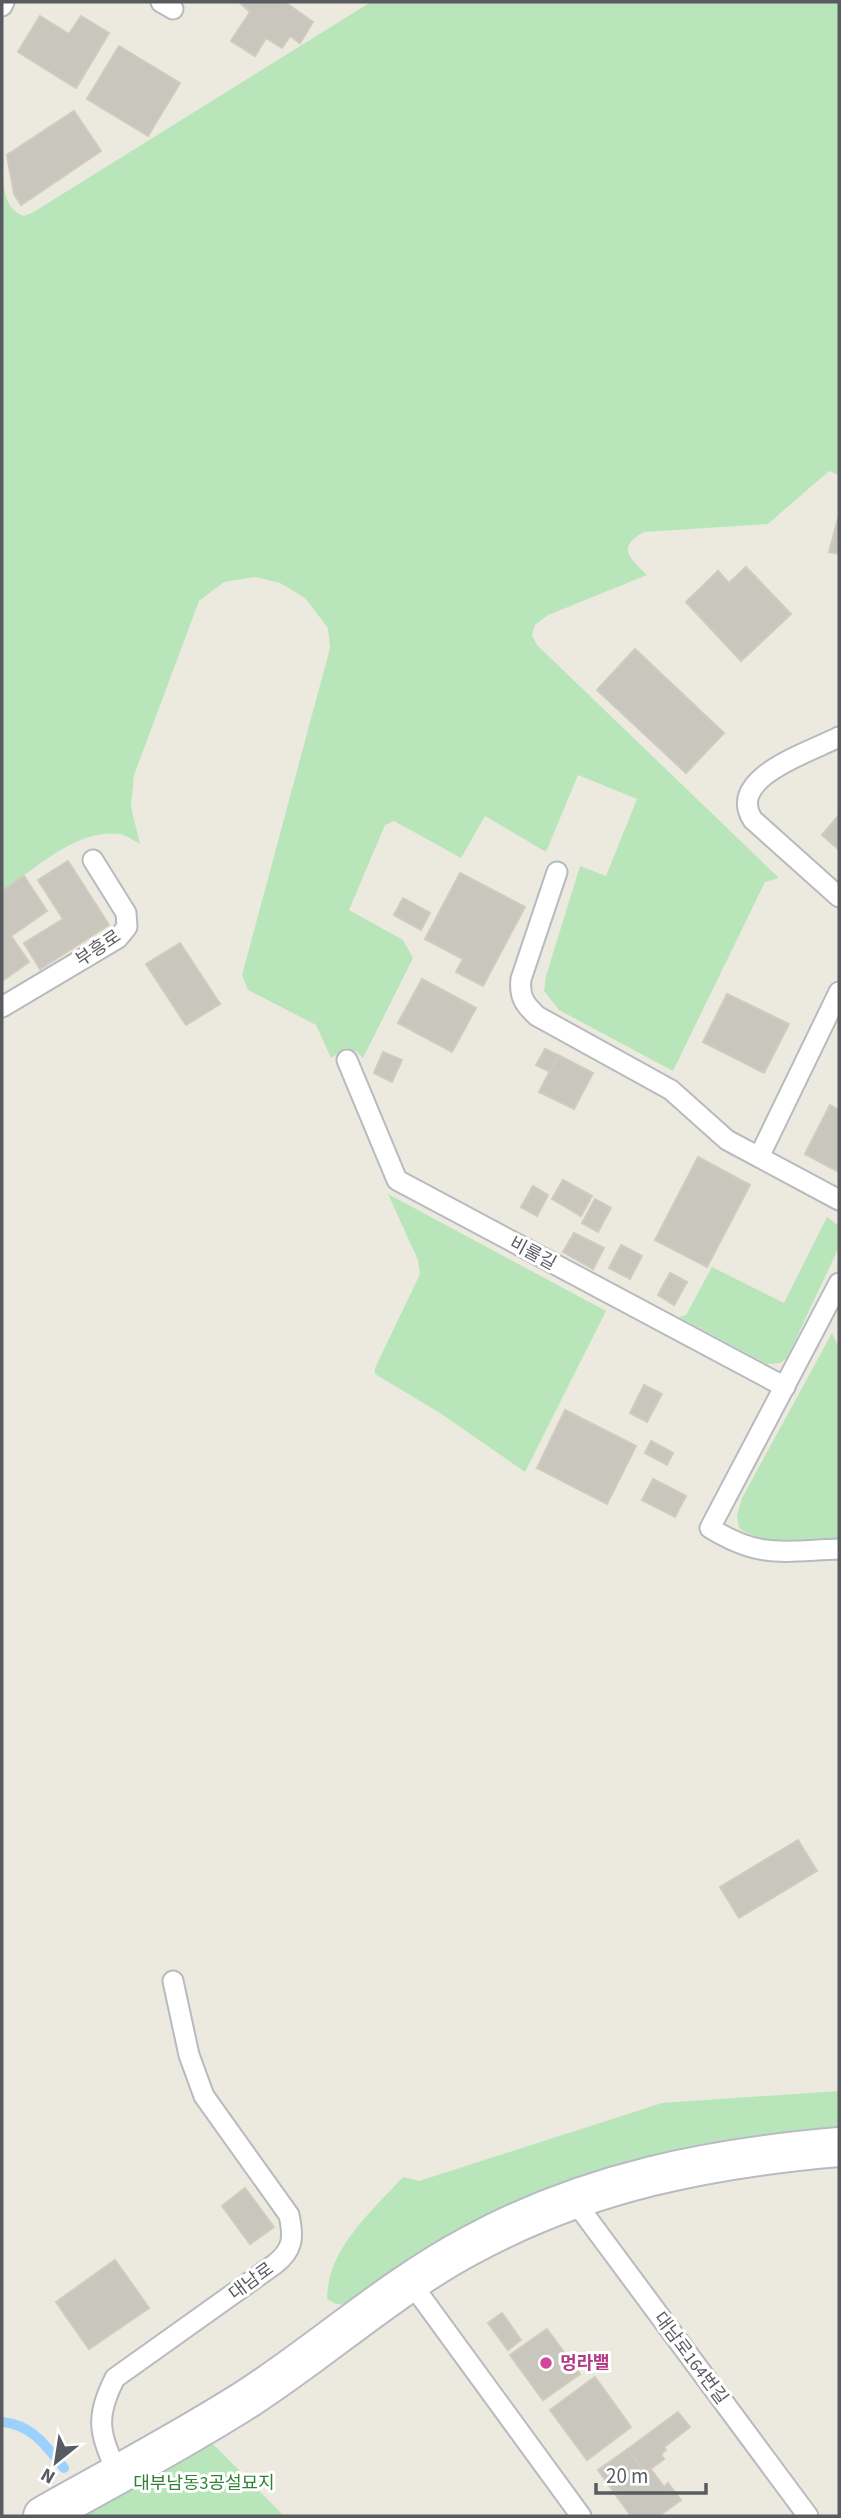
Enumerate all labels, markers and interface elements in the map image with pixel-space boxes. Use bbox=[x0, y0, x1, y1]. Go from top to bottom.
street label: 부흥로 bbox=[71, 924, 126, 973]
street label: 비룰길 bbox=[505, 1231, 561, 1276]
street label: 대남로 bbox=[224, 2257, 279, 2306]
street label: 대남로164번길 bbox=[648, 2307, 734, 2410]
place label: 멍라밸 bbox=[560, 2351, 610, 2376]
marker: 멍라밸 bbox=[538, 2355, 554, 2371]
north arrow bbox=[21, 2427, 91, 2497]
scale bar bbox=[596, 2452, 706, 2496]
text: N bbox=[36, 2461, 60, 2490]
text: 20 m bbox=[606, 2461, 648, 2491]
park label: 대부남동3공설묘지 bbox=[133, 2471, 275, 2496]

